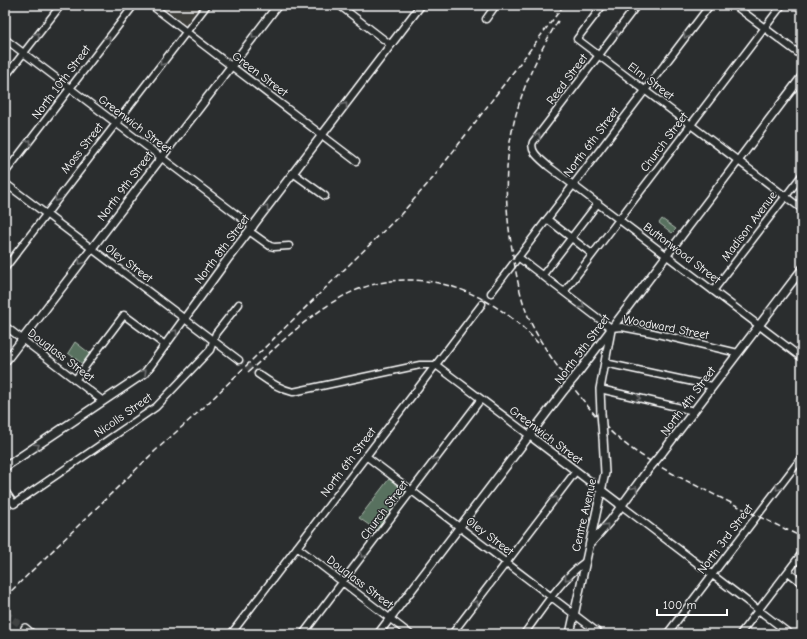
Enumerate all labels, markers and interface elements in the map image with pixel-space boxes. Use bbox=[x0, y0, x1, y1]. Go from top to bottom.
one-way arrow bbox=[612, 30, 619, 37]
one-way arrow bbox=[251, 32, 259, 39]
one-way arrow bbox=[683, 32, 691, 39]
one-way arrow bbox=[33, 33, 40, 40]
one-way arrow bbox=[103, 36, 110, 43]
street label: North 10th Street bbox=[29, 42, 94, 122]
street label: Green Street bbox=[229, 49, 291, 100]
street label: Reed Street bbox=[544, 51, 591, 107]
one-way arrow bbox=[160, 58, 167, 65]
street label: Elm Street bbox=[625, 59, 677, 103]
street label: Greenwich Street bbox=[96, 92, 175, 156]
one-way arrow bbox=[340, 102, 348, 109]
street label: North 6th Street bbox=[560, 104, 622, 179]
street label: Church Street bbox=[637, 109, 691, 174]
street label: Moss Street bbox=[58, 119, 106, 176]
one-way arrow bbox=[533, 133, 540, 140]
one-way arrow bbox=[24, 139, 31, 146]
street label: North 9th Street bbox=[94, 148, 156, 223]
street label: Madison Avenue bbox=[718, 188, 780, 264]
one-way arrow bbox=[55, 194, 62, 201]
one-way arrow bbox=[261, 206, 268, 213]
street label: North 8th Street bbox=[191, 211, 253, 286]
street label: Buttonwood Street bbox=[641, 219, 724, 287]
street label: Oley Street bbox=[103, 241, 156, 286]
one-way arrow bbox=[79, 257, 86, 264]
one-way arrow bbox=[578, 302, 585, 309]
one-way arrow bbox=[766, 308, 773, 315]
street label: North 5th Street bbox=[551, 311, 613, 386]
street label: Woodward Street bbox=[622, 312, 711, 342]
street label: Douglass Street bbox=[25, 326, 97, 385]
one-way arrow bbox=[170, 329, 177, 336]
street label: North 4th Street bbox=[658, 363, 719, 438]
one-way arrow bbox=[139, 369, 147, 376]
street label: Nicolls Street bbox=[92, 390, 155, 440]
one-way arrow bbox=[635, 393, 641, 401]
street label: Greenwich Street bbox=[507, 403, 586, 467]
street label: North 6th Street bbox=[317, 424, 379, 499]
one-way arrow bbox=[33, 443, 40, 450]
one-way arrow bbox=[431, 457, 438, 464]
street label: Church Street bbox=[357, 477, 411, 542]
street label: Centre Avenue bbox=[569, 477, 599, 553]
one-way arrow bbox=[776, 483, 783, 490]
one-way arrow bbox=[630, 486, 637, 493]
one-way arrow bbox=[550, 497, 557, 504]
street label: North 3rd Street bbox=[694, 501, 756, 577]
street label: Oley Street bbox=[464, 514, 517, 559]
one-way arrow bbox=[601, 523, 608, 530]
one-way arrow bbox=[361, 551, 368, 558]
street label: Douglass Street bbox=[324, 553, 396, 612]
one-way arrow bbox=[564, 573, 572, 581]
scale bar bbox=[657, 591, 727, 617]
text: 100 m bbox=[663, 598, 696, 612]
one-way arrow bbox=[471, 600, 479, 607]

